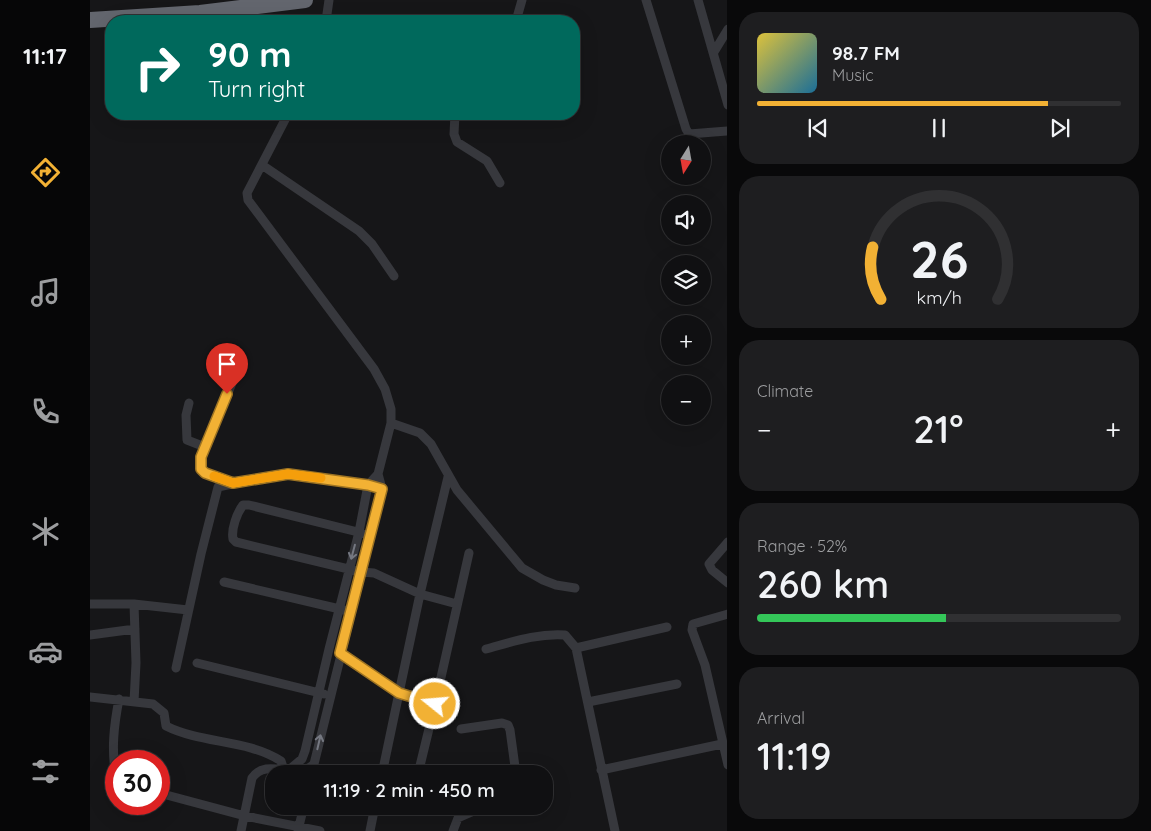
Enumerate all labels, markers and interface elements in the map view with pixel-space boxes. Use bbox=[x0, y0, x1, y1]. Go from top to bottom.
text: 90 m bbox=[208, 32, 291, 76]
icon: right bbox=[125, 35, 190, 100]
text: 98.7 FM bbox=[832, 41, 900, 65]
text: 11:17 bbox=[23, 42, 67, 70]
text: Music bbox=[832, 65, 874, 85]
text: Turn right bbox=[208, 75, 305, 103]
icon: previous bbox=[804, 114, 832, 142]
icon: pause bbox=[925, 114, 953, 142]
icon: next bbox=[1046, 114, 1074, 142]
north arrow bbox=[661, 135, 711, 185]
map controls bbox=[661, 135, 711, 425]
icon: directions bbox=[28, 155, 63, 190]
button: sound bbox=[661, 195, 711, 245]
text: 26 bbox=[910, 226, 968, 291]
button: layers bbox=[661, 255, 711, 305]
icon: music bbox=[28, 275, 63, 310]
text: km/h bbox=[916, 286, 962, 308]
button: + bbox=[661, 315, 711, 365]
pin bbox=[206, 343, 248, 394]
icon: arrive bbox=[213, 350, 241, 378]
button: − bbox=[661, 375, 711, 425]
text: Climate bbox=[757, 381, 813, 401]
icon: phone bbox=[28, 394, 63, 429]
text: 21° bbox=[913, 405, 963, 453]
text: − bbox=[757, 412, 772, 447]
text: + bbox=[1105, 412, 1121, 447]
icon: climate bbox=[28, 514, 63, 549]
text: Range · 52% bbox=[757, 536, 847, 556]
one-way arrow bbox=[348, 544, 358, 560]
text: 260 km bbox=[757, 560, 889, 608]
icon: car bbox=[28, 634, 63, 669]
position arrow bbox=[408, 677, 460, 729]
text: Arrival bbox=[757, 708, 805, 728]
text: 11:19 bbox=[757, 732, 831, 780]
one-way arrow bbox=[315, 734, 324, 750]
speed limit sign: 30 bbox=[105, 750, 170, 815]
icon: filters bbox=[28, 754, 63, 789]
text: 11:19 · 2 min · 450 m bbox=[323, 778, 495, 802]

